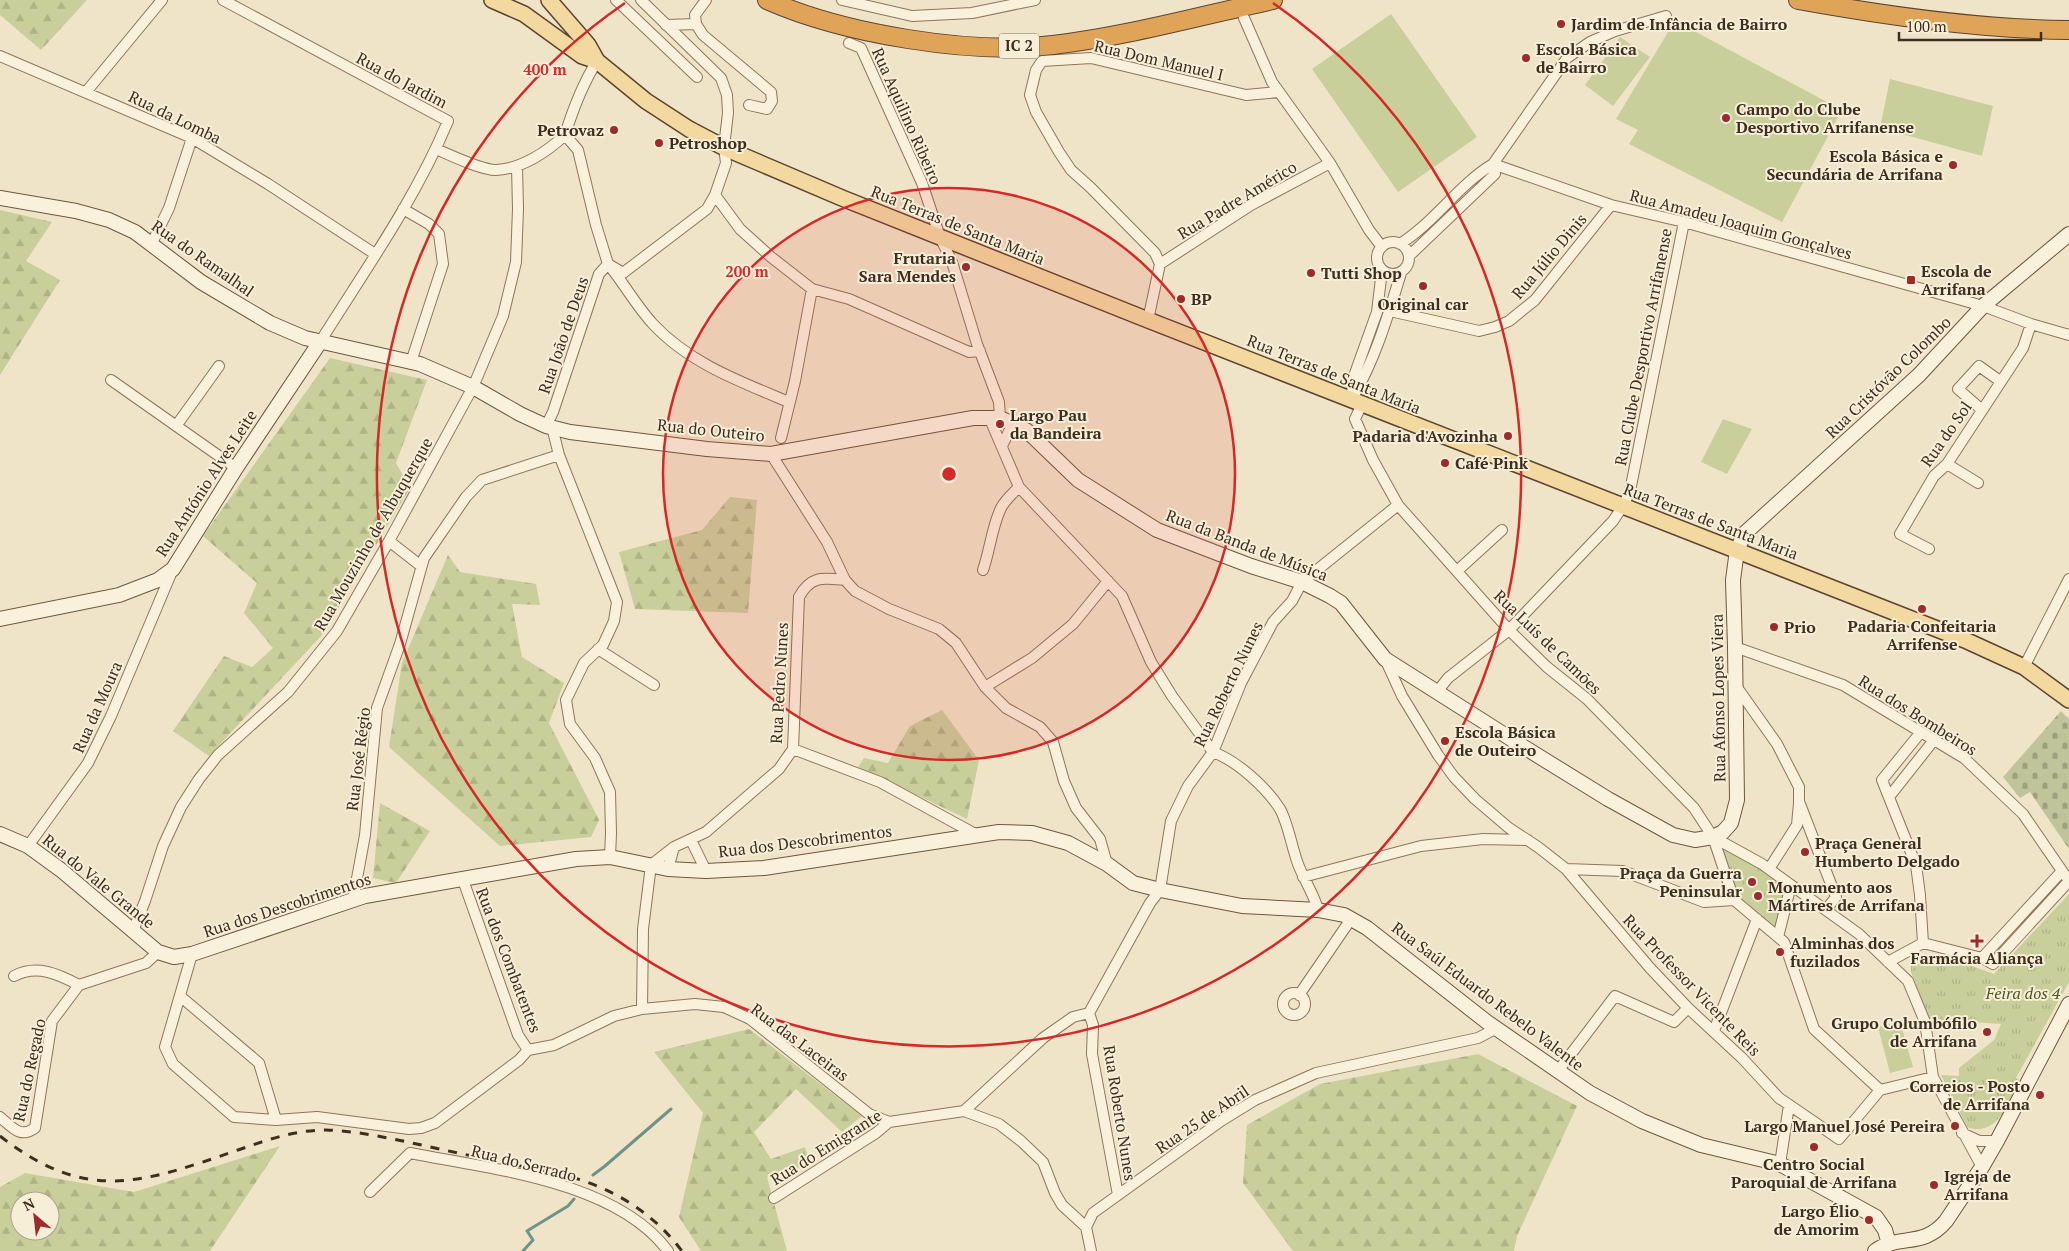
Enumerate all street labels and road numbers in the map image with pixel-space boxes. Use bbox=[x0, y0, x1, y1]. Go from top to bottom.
road number: IC 2 bbox=[999, 34, 1039, 58]
street label: Rua Dom Manuel I bbox=[1092, 34, 1226, 86]
street label: Rua Aquilino Ribeiro bbox=[867, 44, 947, 188]
street label: Rua do Jardim bbox=[353, 47, 452, 113]
street label: Rua da Lomba bbox=[125, 85, 225, 149]
street label: Rua Padre Américo bbox=[1173, 156, 1301, 244]
street label: Rua Terras de Santa Maria bbox=[868, 180, 1048, 270]
street label: Rua Amadeu Joaquim Gonçalves bbox=[1627, 184, 1855, 264]
street label: Rua Júlio Dinis bbox=[1507, 208, 1591, 304]
street label: Rua do Ramalhal bbox=[147, 215, 259, 302]
street label: Rua Clube Desportivo Arrifanense bbox=[1609, 226, 1677, 468]
street label: Rua João de Deus bbox=[533, 273, 593, 397]
street label: Rua Cristóvão Colombo bbox=[1820, 311, 1956, 443]
street label: Rua Terras de Santa Maria bbox=[1244, 329, 1424, 419]
street label: Rua do Sol bbox=[1915, 397, 1977, 471]
street label: Rua António Alves Leite bbox=[150, 405, 262, 561]
street label: Rua do Outeiro bbox=[656, 413, 766, 447]
street label: Rua Mouzinho de Albuquerque bbox=[309, 433, 437, 635]
street label: Rua Terras de Santa Maria bbox=[1621, 478, 1801, 564]
street label: Rua da Banda de Música bbox=[1163, 504, 1331, 586]
street label: Rua Luís de Camões bbox=[1489, 585, 1607, 699]
street label: Rua Afonso Lopes Viera bbox=[1706, 614, 1730, 782]
street label: Rua Roberto Nunes bbox=[1188, 618, 1268, 750]
street label: Rua Pedro Nunes bbox=[765, 622, 793, 744]
street label: Rua da Moura bbox=[67, 658, 127, 756]
street label: Rua dos Bombeiros bbox=[1855, 670, 1982, 760]
street label: Rua José Régio bbox=[341, 706, 375, 812]
street label: Rua dos Descobrimentos bbox=[717, 819, 893, 863]
street label: Rua do Vale Grande bbox=[38, 829, 160, 933]
street label: Rua dos Descobrimentos bbox=[200, 867, 374, 942]
street label: Rua dos Combatentes bbox=[471, 884, 547, 1036]
street label: Rua Professor Vicente Reis bbox=[1618, 909, 1766, 1061]
street label: Rua Saúl Eduardo Rebelo Valente bbox=[1388, 917, 1588, 1075]
street label: Rua das Laceiras bbox=[747, 998, 853, 1086]
street label: Rua do Regado bbox=[7, 1016, 51, 1124]
street label: Rua Roberto Nunes bbox=[1098, 1044, 1142, 1182]
street label: Rua 25 de Abril bbox=[1151, 1080, 1253, 1158]
street label: Rua do Emigrante bbox=[766, 1104, 886, 1190]
street label: Rua do Serrado bbox=[469, 1139, 579, 1187]

